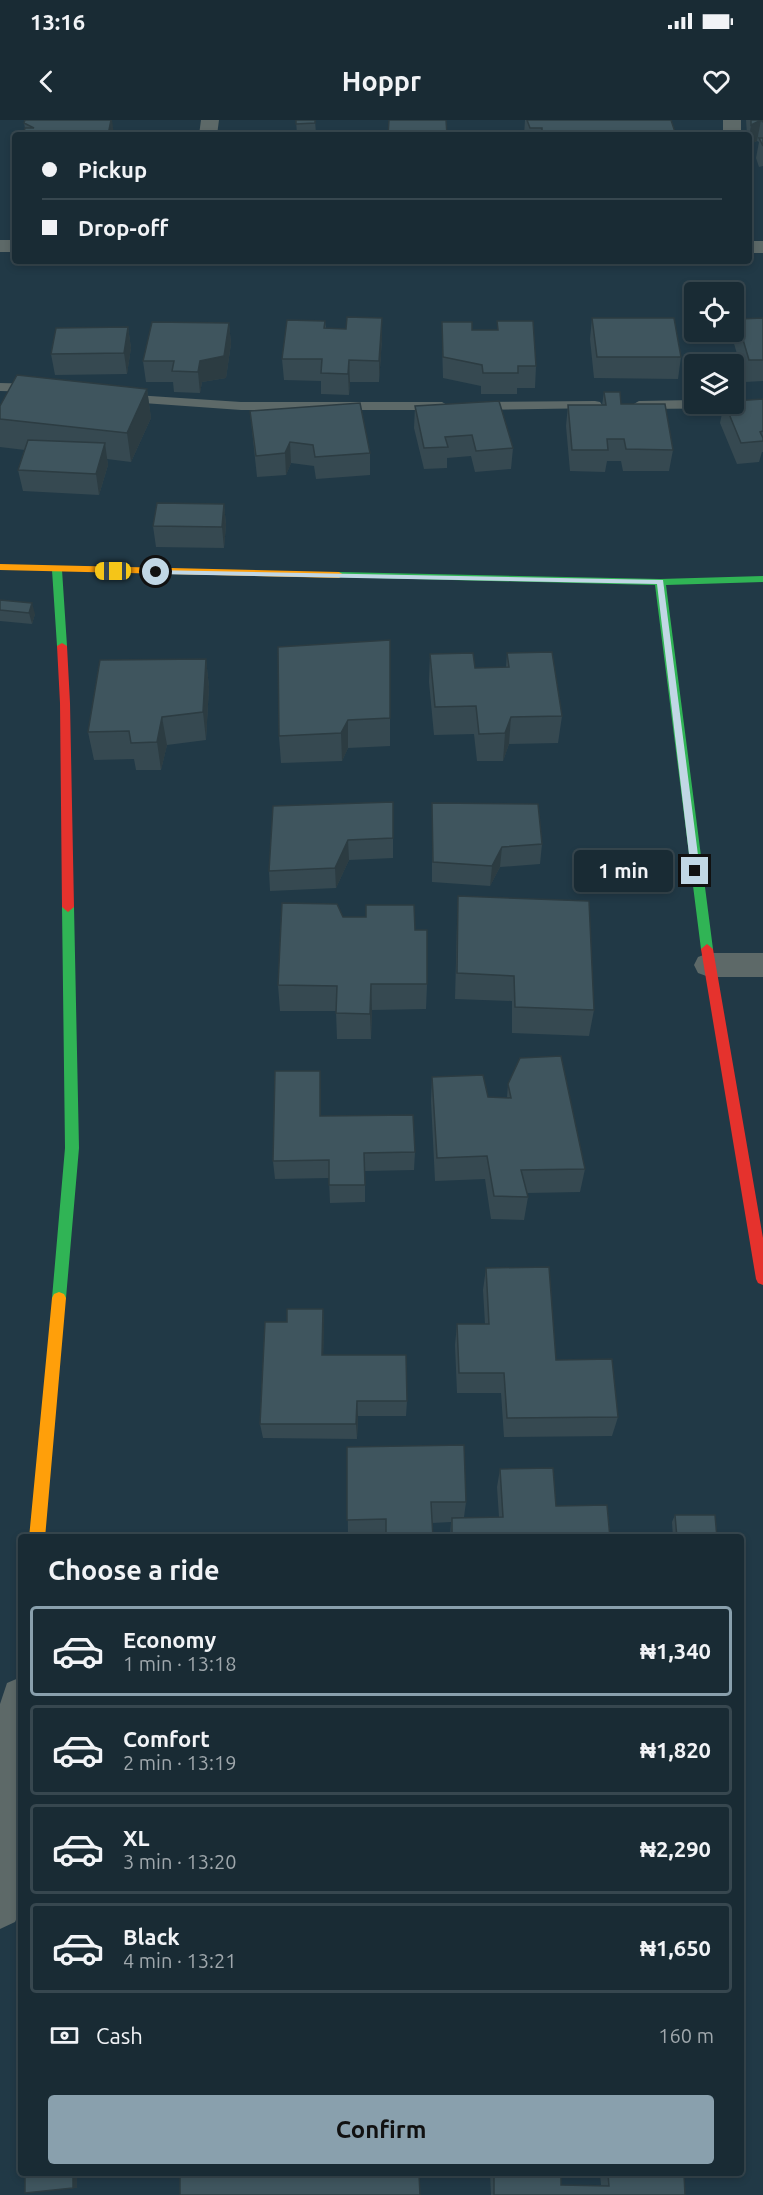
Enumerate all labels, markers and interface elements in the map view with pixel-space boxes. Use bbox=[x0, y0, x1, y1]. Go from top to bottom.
text: 13:16 bbox=[30, 9, 85, 34]
icon: back bbox=[30, 65, 63, 98]
icon: heart bbox=[700, 65, 733, 98]
text: Hoppr bbox=[342, 66, 421, 96]
text: Pickup bbox=[78, 157, 147, 182]
text: Drop-off bbox=[78, 215, 168, 240]
map controls bbox=[684, 282, 744, 414]
button: locate bbox=[684, 282, 744, 342]
button: layers bbox=[684, 354, 744, 414]
route start bbox=[142, 558, 169, 585]
car bbox=[95, 562, 131, 580]
callout: 1 min bbox=[575, 850, 674, 892]
route end bbox=[681, 857, 708, 884]
text: 1 min bbox=[598, 859, 649, 882]
text: Choose a ride bbox=[48, 1555, 220, 1585]
icon: car bbox=[51, 1624, 105, 1678]
text: Economy bbox=[123, 1627, 216, 1652]
text: ₦1,340 bbox=[640, 1638, 711, 1663]
text: 1 min · 13:18 bbox=[123, 1652, 237, 1675]
icon: car bbox=[51, 1723, 105, 1777]
text: Comfort bbox=[123, 1726, 210, 1751]
text: ₦1,820 bbox=[640, 1737, 711, 1762]
text: 2 min · 13:19 bbox=[123, 1751, 237, 1774]
icon: car bbox=[51, 1822, 105, 1876]
text: XL bbox=[123, 1825, 150, 1850]
text: ₦2,290 bbox=[640, 1836, 711, 1861]
text: 3 min · 13:20 bbox=[123, 1850, 237, 1873]
icon: car bbox=[51, 1921, 105, 1975]
text: Black bbox=[123, 1924, 180, 1949]
text: ₦1,650 bbox=[640, 1935, 711, 1960]
text: 4 min · 13:21 bbox=[123, 1949, 237, 1972]
icon: cash bbox=[48, 2019, 81, 2052]
text: Cash bbox=[96, 2023, 143, 2048]
text: 160 m bbox=[658, 2024, 714, 2047]
button: Confirm bbox=[48, 2095, 714, 2164]

